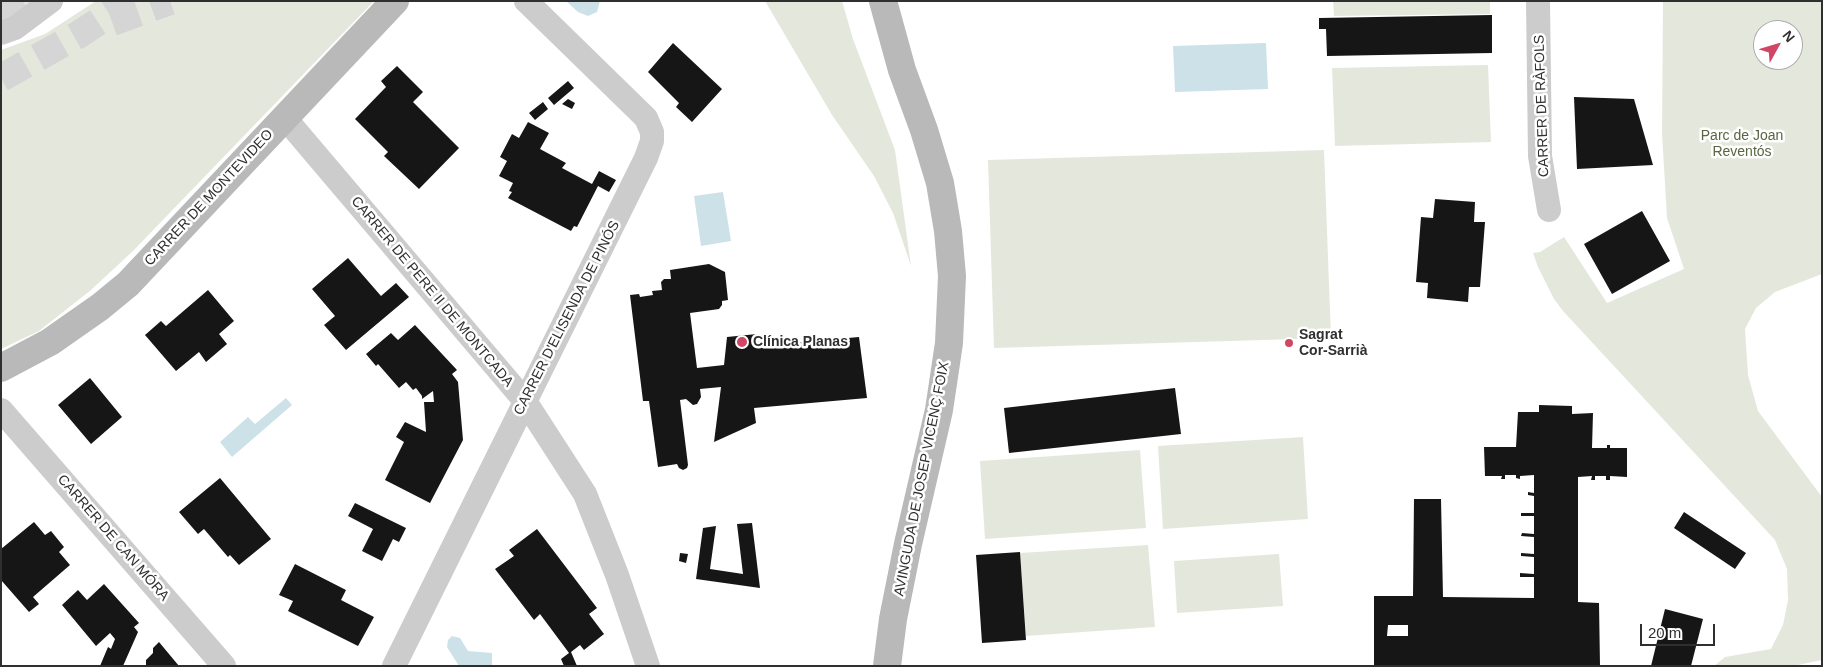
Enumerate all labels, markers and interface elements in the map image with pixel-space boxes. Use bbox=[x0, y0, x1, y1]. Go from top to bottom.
north arrow bbox=[1753, 20, 1803, 70]
text: N bbox=[1779, 27, 1798, 45]
street label: CARRER DE RÀFOLS bbox=[1531, 35, 1553, 177]
street label: CARRER DE MONTEVIDEO bbox=[141, 126, 277, 270]
park label: Parc de Joan Reventós bbox=[1701, 128, 1783, 160]
street label: CARRER DE PERE II DE MONTCADA bbox=[347, 193, 517, 391]
street label: CARRER D'ELISENDA DE PINÓS bbox=[511, 218, 623, 418]
place label: Sagrat Cor-Sarrià bbox=[1299, 327, 1367, 360]
place label: Clínica Planas bbox=[753, 334, 848, 350]
marker: Clínica Planas bbox=[735, 335, 749, 349]
marker: Sagrat Cor-Sarrià bbox=[1283, 337, 1295, 349]
street label: AVINGUDA DE JOSEP VICENÇ FOIX bbox=[891, 360, 953, 598]
street label: CARRER DE CAN MÓRA bbox=[54, 471, 172, 605]
scale bar bbox=[1643, 614, 1718, 646]
text: 20 m bbox=[1648, 624, 1681, 641]

